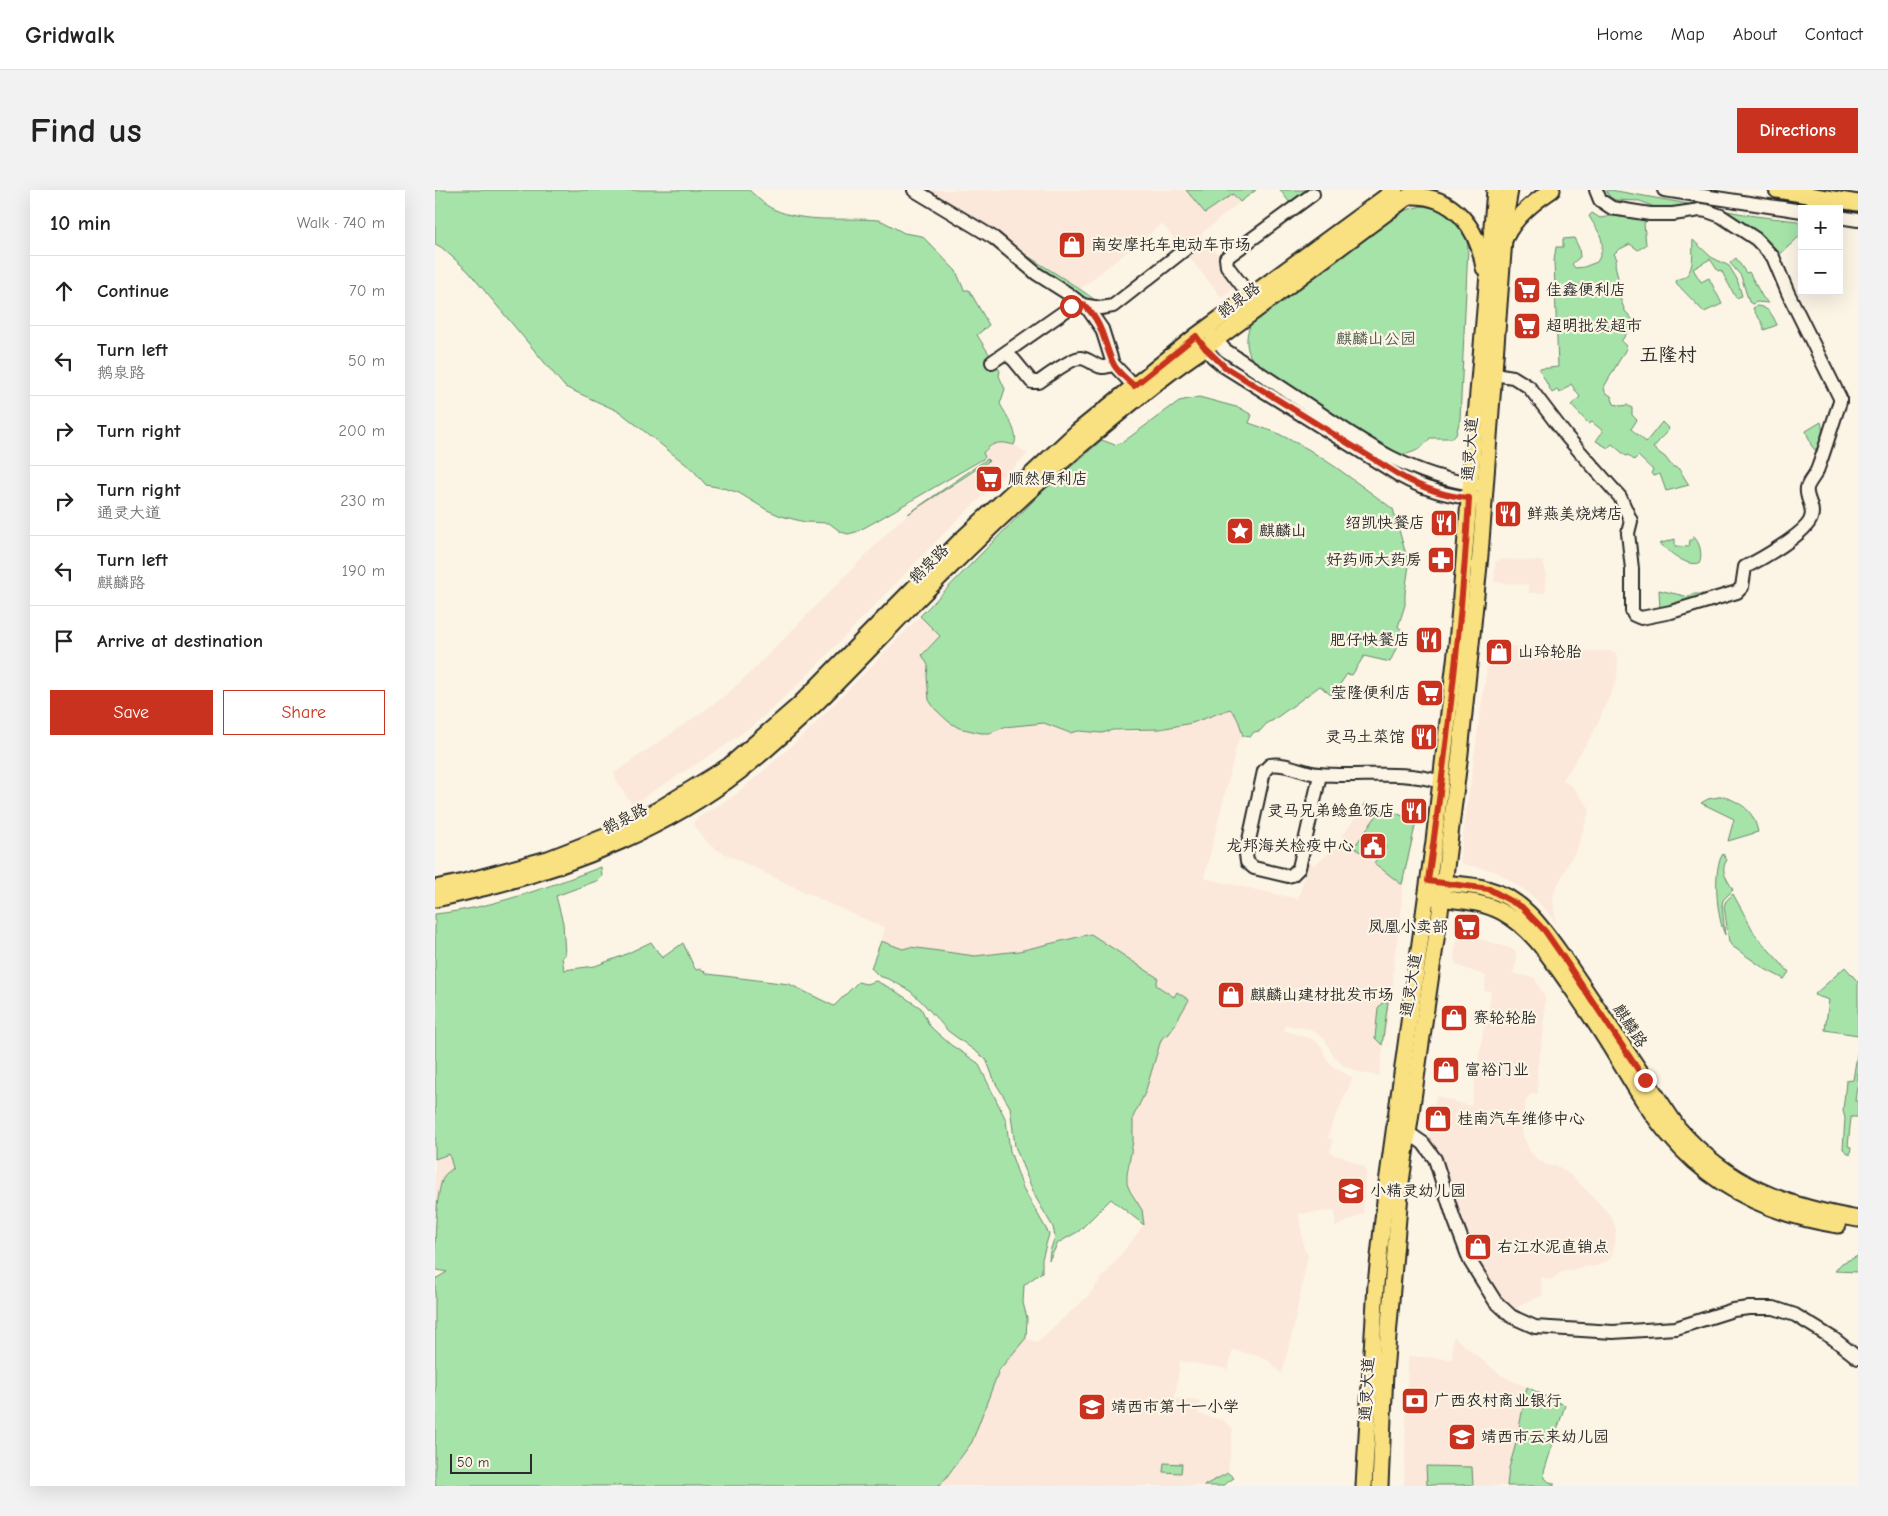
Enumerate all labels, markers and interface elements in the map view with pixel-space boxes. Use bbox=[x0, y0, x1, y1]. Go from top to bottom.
text: Gridwalk bbox=[25, 21, 114, 49]
text: Home bbox=[1596, 24, 1643, 45]
text: Map bbox=[1671, 24, 1705, 45]
text: About bbox=[1733, 24, 1777, 45]
text: Contact bbox=[1805, 24, 1863, 45]
button: Directions bbox=[1737, 108, 1858, 153]
text: Find us bbox=[30, 110, 142, 151]
map controls bbox=[1798, 205, 1843, 295]
button: + bbox=[1798, 205, 1843, 250]
text: 10 min bbox=[50, 211, 111, 235]
text: Walk · 740 m bbox=[297, 214, 385, 232]
shop icon: 南安摩托车电动车市场 bbox=[1057, 230, 1087, 260]
place label: 南安摩托车电动车市场 bbox=[1091, 236, 1251, 254]
button: − bbox=[1798, 250, 1843, 295]
supermarket icon: 佳鑫便利店 bbox=[1512, 275, 1542, 305]
icon: ahead bbox=[50, 277, 78, 305]
street label: 鹅泉路 bbox=[1214, 278, 1264, 322]
text: Continue bbox=[97, 280, 169, 302]
place label: 佳鑫便利店 bbox=[1546, 281, 1626, 299]
text: 70 m bbox=[349, 282, 385, 300]
route start bbox=[1060, 295, 1083, 318]
supermarket icon: 超明批发超市 bbox=[1512, 311, 1542, 341]
place label: 超明批发超市 bbox=[1546, 317, 1642, 335]
park label: 麒麟山公园 bbox=[1336, 330, 1416, 348]
text: Turn left bbox=[97, 339, 168, 361]
district label: 五隆村 bbox=[1639, 344, 1697, 366]
icon: left bbox=[50, 347, 78, 375]
text: 50 m bbox=[348, 352, 385, 370]
text: 鹅泉路 bbox=[97, 364, 145, 382]
street label: 通灵大道 bbox=[1459, 416, 1481, 482]
icon: right bbox=[50, 417, 78, 445]
text: Turn right bbox=[97, 420, 181, 442]
text: 200 m bbox=[339, 422, 385, 440]
supermarket icon: 顺然便利店 bbox=[974, 464, 1004, 494]
place label: 顺然便利店 bbox=[1008, 470, 1088, 488]
text: Turn right bbox=[97, 479, 181, 501]
icon: right bbox=[50, 487, 78, 515]
text: 230 m bbox=[340, 492, 385, 510]
restaurant icon: 鲜燕美烧烤店 bbox=[1493, 499, 1523, 529]
text: 通灵大道 bbox=[97, 504, 161, 522]
place label: 鲜燕美烧烤店 bbox=[1527, 505, 1623, 523]
restaurant icon: 绍凯快餐店 bbox=[1429, 508, 1459, 538]
place label: 绍凯快餐店 bbox=[1345, 514, 1425, 532]
place icon: 麒麟山 bbox=[1225, 516, 1255, 546]
place label: 麒麟山 bbox=[1259, 522, 1307, 540]
street label: 鹅泉路 bbox=[906, 541, 952, 587]
pharmacy icon: 好药师大药房 bbox=[1426, 545, 1456, 575]
text: Turn left bbox=[97, 549, 168, 571]
place label: 好药师大药房 bbox=[1326, 551, 1422, 569]
icon: left bbox=[50, 557, 78, 585]
text: 190 m bbox=[342, 562, 385, 580]
text: 麒麟路 bbox=[97, 574, 145, 592]
restaurant icon: 肥仔快餐店 bbox=[1414, 625, 1444, 655]
icon: arrive bbox=[50, 627, 78, 655]
text: Arrive at destination bbox=[97, 630, 263, 652]
place label: 肥仔快餐店 bbox=[1330, 631, 1410, 649]
shop icon: 山玲轮胎 bbox=[1484, 637, 1514, 667]
place label: 山玲轮胎 bbox=[1518, 643, 1582, 661]
supermarket icon: 莹隆便利店 bbox=[1415, 678, 1445, 708]
place label: 莹隆便利店 bbox=[1331, 684, 1411, 702]
button: Save bbox=[50, 690, 213, 735]
button: Share bbox=[223, 690, 385, 735]
restaurant icon: 灵马土菜馆 bbox=[1409, 722, 1439, 752]
place label: 灵马土菜馆 bbox=[1325, 728, 1405, 746]
restaurant icon: 灵马兄弟鲶鱼饭店 bbox=[1399, 796, 1429, 826]
street label: 鹅泉路 bbox=[600, 800, 650, 838]
place label: 灵马兄弟鲶鱼饭店 bbox=[1267, 802, 1395, 820]
public building icon: 龙邦海关检疫中心 bbox=[1358, 831, 1388, 861]
place label: 龙邦海关检疫中心 bbox=[1226, 837, 1354, 855]
supermarket icon: 凤凰小卖部 bbox=[1452, 912, 1482, 942]
place label: 凤凰小卖部 bbox=[1368, 918, 1448, 936]
street label: 通灵大道 bbox=[1397, 952, 1425, 1018]
shop icon: 麒麟山建材批发市场 bbox=[1216, 980, 1246, 1010]
place label: 麒麟山建材批发市场 bbox=[1250, 986, 1394, 1004]
street label: 麒麟路 bbox=[1609, 1001, 1651, 1051]
shop icon: 赛轮轮胎 bbox=[1439, 1003, 1469, 1033]
place label: 赛轮轮胎 bbox=[1473, 1009, 1537, 1027]
shop icon: 富裕门业 bbox=[1431, 1055, 1461, 1085]
place label: 富裕门业 bbox=[1465, 1061, 1529, 1079]
route end bbox=[1634, 1069, 1657, 1092]
shop icon: 桂南汽车维修中心 bbox=[1423, 1104, 1453, 1134]
place label: 桂南汽车维修中心 bbox=[1457, 1110, 1585, 1128]
school or university icon: 小精灵幼儿园 bbox=[1336, 1176, 1366, 1206]
place label: 小精灵幼儿园 bbox=[1370, 1182, 1466, 1200]
shop icon: 右江水泥直销点 bbox=[1463, 1232, 1493, 1262]
place label: 右江水泥直销点 bbox=[1497, 1238, 1609, 1256]
street label: 通灵大道 bbox=[1356, 1357, 1378, 1421]
bank icon: 广西农村商业银行 bbox=[1400, 1386, 1430, 1416]
school or university icon: 靖西市第十一小学 bbox=[1077, 1392, 1107, 1422]
place label: 广西农村商业银行 bbox=[1434, 1392, 1562, 1410]
place label: 靖西市第十一小学 bbox=[1111, 1398, 1239, 1416]
school or university icon: 靖西市云来幼儿园 bbox=[1447, 1422, 1477, 1452]
place label: 靖西市云来幼儿园 bbox=[1481, 1428, 1609, 1446]
scale bar bbox=[450, 1451, 533, 1474]
text: 50 m bbox=[457, 1454, 489, 1471]

